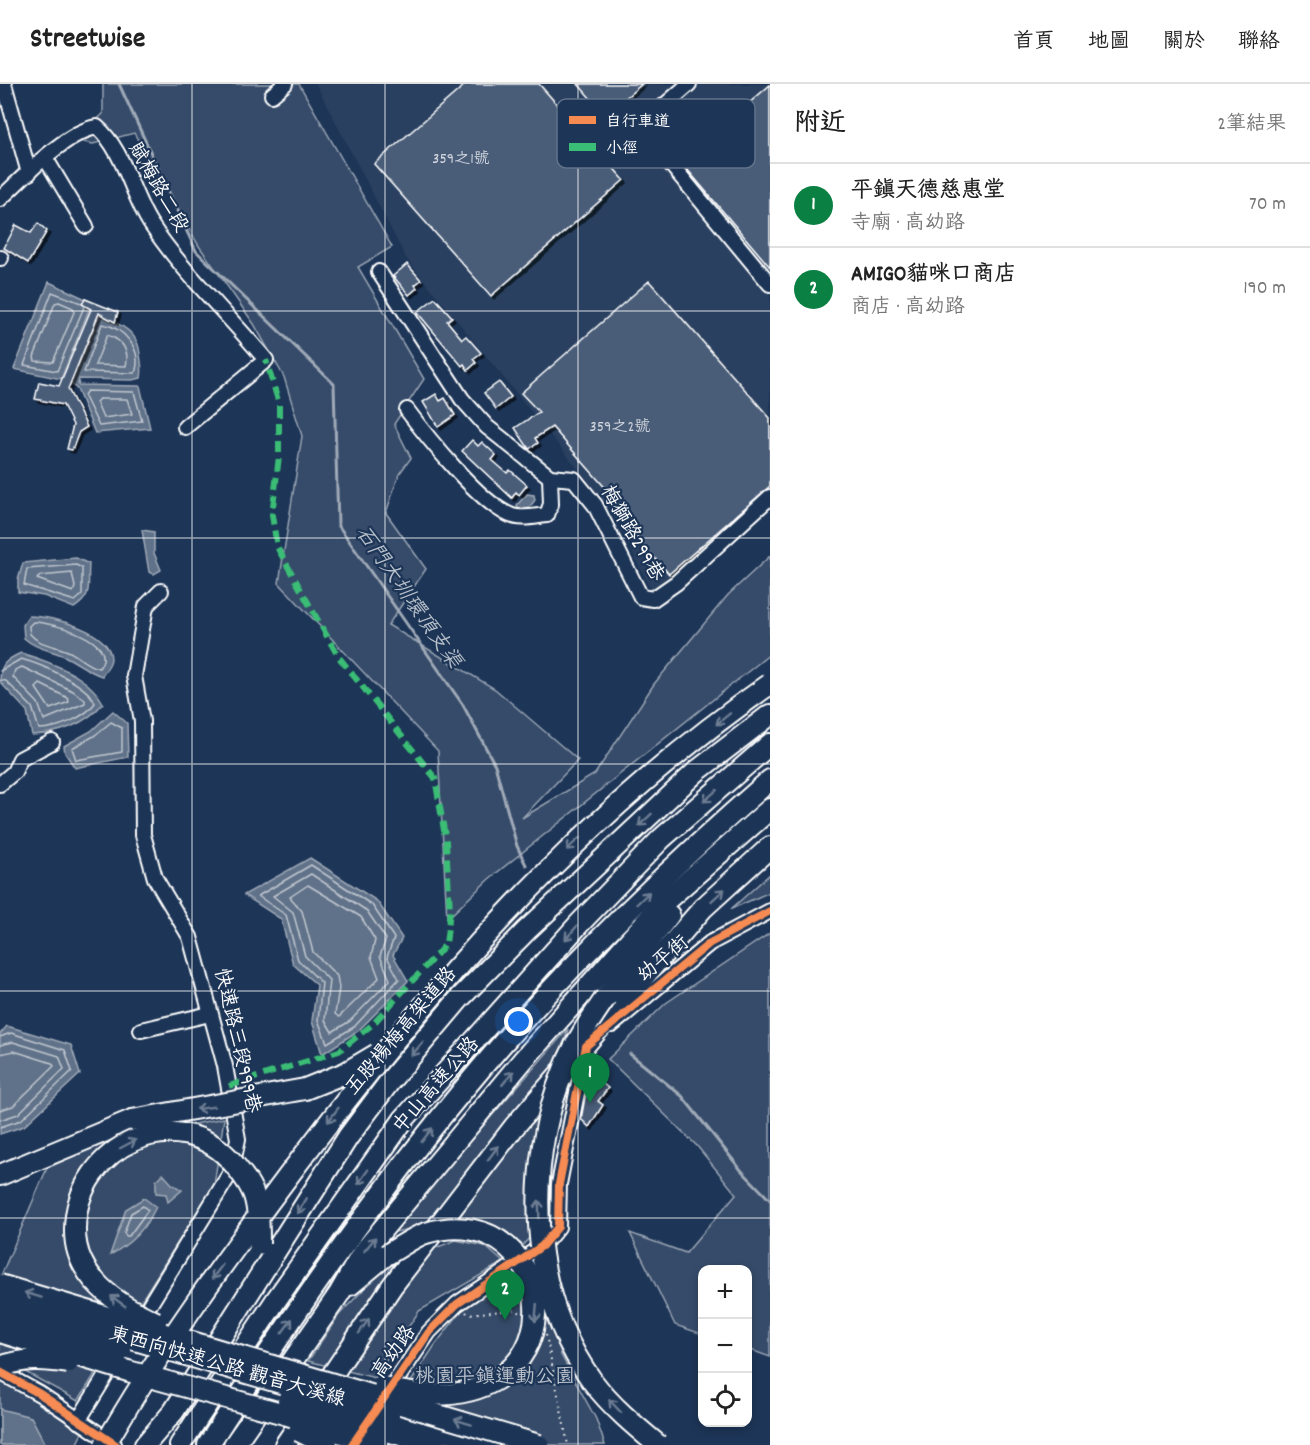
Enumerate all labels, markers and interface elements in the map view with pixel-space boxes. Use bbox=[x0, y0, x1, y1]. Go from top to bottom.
text: Streetwise bbox=[30, 21, 145, 61]
text: 首頁 bbox=[1013, 28, 1055, 58]
text: 地圖 bbox=[1088, 28, 1130, 58]
text: 關於 bbox=[1163, 28, 1205, 58]
text: 聯絡 bbox=[1238, 28, 1280, 58]
legend bbox=[557, 99, 755, 168]
text: 附近 bbox=[794, 106, 846, 143]
text: 自行車道 bbox=[606, 111, 670, 134]
text: 2筆結果 bbox=[1217, 111, 1286, 139]
street label: 賦梅路二段 bbox=[120, 138, 194, 238]
text: 小徑 bbox=[606, 138, 638, 161]
house number: 359之1號 bbox=[432, 148, 490, 171]
text: 平鎮天德慈惠堂 bbox=[851, 176, 1005, 207]
text: 1 bbox=[811, 191, 816, 219]
text: 70 m bbox=[1249, 191, 1286, 219]
text: 寺廟 · 高幼路 bbox=[851, 210, 965, 238]
text: AMIGO貓咪口商店 bbox=[851, 260, 1016, 291]
text: 2 bbox=[809, 275, 818, 303]
text: 190 m bbox=[1243, 275, 1286, 303]
text: 商店 · 高幼路 bbox=[851, 294, 965, 322]
house number: 359之2號 bbox=[590, 416, 650, 439]
street label: 梅獅路299巷 bbox=[592, 481, 670, 588]
water label: 石門大圳環頂支渠 bbox=[347, 521, 469, 677]
one-way arrow bbox=[716, 712, 732, 725]
one-way arrow bbox=[703, 789, 718, 803]
one-way arrow bbox=[637, 813, 652, 827]
one-way arrow bbox=[566, 837, 581, 851]
one-way arrow bbox=[710, 888, 725, 902]
one-way arrow bbox=[636, 891, 651, 906]
one-way arrow bbox=[564, 925, 578, 940]
street label: 幼平街 bbox=[632, 930, 696, 990]
street label: 五股楊梅高架道路 bbox=[340, 961, 465, 1102]
street label: 快速路三段999巷 bbox=[206, 966, 266, 1117]
your location bbox=[504, 1007, 533, 1036]
street label: 中山高速公路 bbox=[387, 1031, 488, 1140]
one-way arrow bbox=[410, 1041, 424, 1056]
pin: 1 bbox=[570, 1054, 610, 1103]
one-way arrow bbox=[501, 1070, 514, 1086]
one-way arrow bbox=[195, 1102, 215, 1113]
one-way arrow bbox=[327, 1107, 339, 1123]
one-way arrow bbox=[421, 1127, 434, 1143]
one-way arrow bbox=[118, 1138, 136, 1149]
one-way arrow bbox=[487, 1146, 500, 1162]
one-way arrow bbox=[357, 1168, 369, 1184]
one-way arrow bbox=[295, 1197, 307, 1214]
one-way arrow bbox=[533, 1200, 545, 1220]
one-way arrow bbox=[363, 1237, 376, 1253]
one-way arrow bbox=[210, 1263, 223, 1279]
map controls bbox=[698, 1265, 752, 1427]
button: + bbox=[698, 1265, 752, 1319]
pin: 2 bbox=[486, 1270, 524, 1320]
one-way arrow bbox=[24, 1289, 43, 1300]
one-way arrow bbox=[110, 1295, 126, 1307]
one-way arrow bbox=[530, 1302, 541, 1322]
one-way arrow bbox=[281, 1319, 293, 1335]
one-way arrow bbox=[358, 1319, 370, 1335]
button: − bbox=[698, 1319, 752, 1373]
street label: 高幼路 bbox=[366, 1320, 424, 1386]
street label: 東西向快速公路 觀音大溪線 bbox=[106, 1321, 348, 1415]
park label: 桃園平鎮運動公園 bbox=[415, 1364, 575, 1392]
button: locate bbox=[698, 1373, 752, 1427]
one-way arrow bbox=[608, 1399, 622, 1414]
one-way arrow bbox=[453, 1416, 472, 1427]

